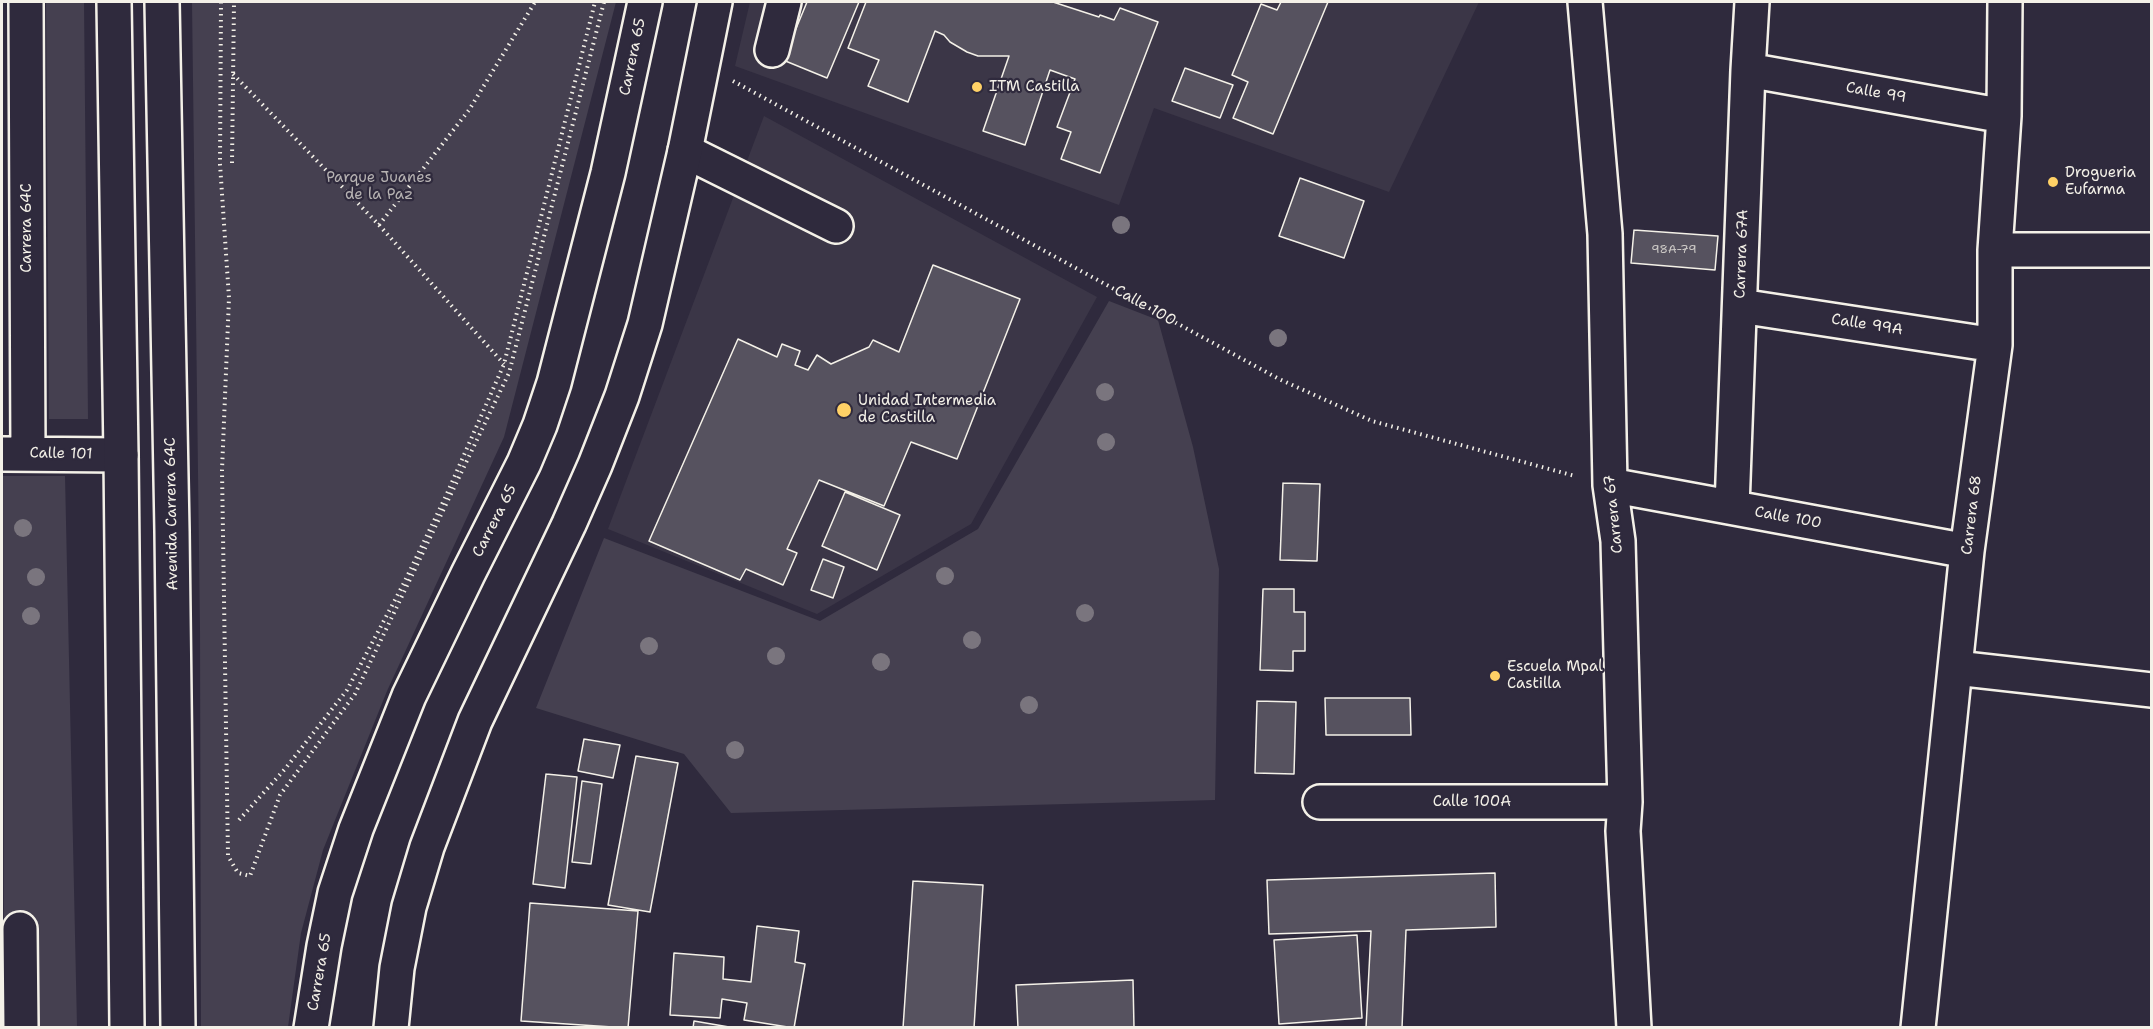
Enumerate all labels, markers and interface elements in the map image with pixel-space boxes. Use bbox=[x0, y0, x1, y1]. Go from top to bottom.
street label: Carrera 65 bbox=[616, 17, 650, 97]
place label: ITM Castilla bbox=[989, 78, 1080, 96]
street label: Calle 99 bbox=[1844, 79, 1908, 107]
marker: ITM Castilla bbox=[970, 80, 984, 94]
place label: Drogueria Eufarma bbox=[2065, 164, 2136, 199]
park label: Parque Juanes de la Paz bbox=[326, 169, 432, 204]
marker: Drogueria Eufarma bbox=[2046, 175, 2060, 189]
street label: Carrera 64C bbox=[18, 183, 36, 273]
street label: Carrera 67A bbox=[1731, 209, 1753, 299]
house number: 98A-79 bbox=[1651, 243, 1697, 257]
street label: Calle 100 bbox=[1111, 282, 1179, 330]
street label: Calle 99A bbox=[1830, 310, 1904, 340]
place label: Unidad Intermedia de Castilla bbox=[858, 392, 996, 427]
marker: Unidad Intermedia de Castilla bbox=[835, 401, 853, 419]
street label: Avenida Carrera 64C bbox=[162, 437, 182, 591]
street label: Calle 101 bbox=[29, 444, 93, 464]
street label: Carrera 67 bbox=[1601, 474, 1627, 554]
street label: Carrera 68 bbox=[1958, 474, 1986, 556]
street label: Carrera 65 bbox=[469, 482, 521, 560]
street label: Calle 100 bbox=[1753, 503, 1823, 533]
place label: Escuela Mpal Castilla bbox=[1507, 658, 1603, 693]
marker: Escuela Mpal Castilla bbox=[1488, 669, 1502, 683]
street label: Calle 100A bbox=[1433, 793, 1511, 811]
street label: Carrera 65 bbox=[304, 932, 336, 1012]

